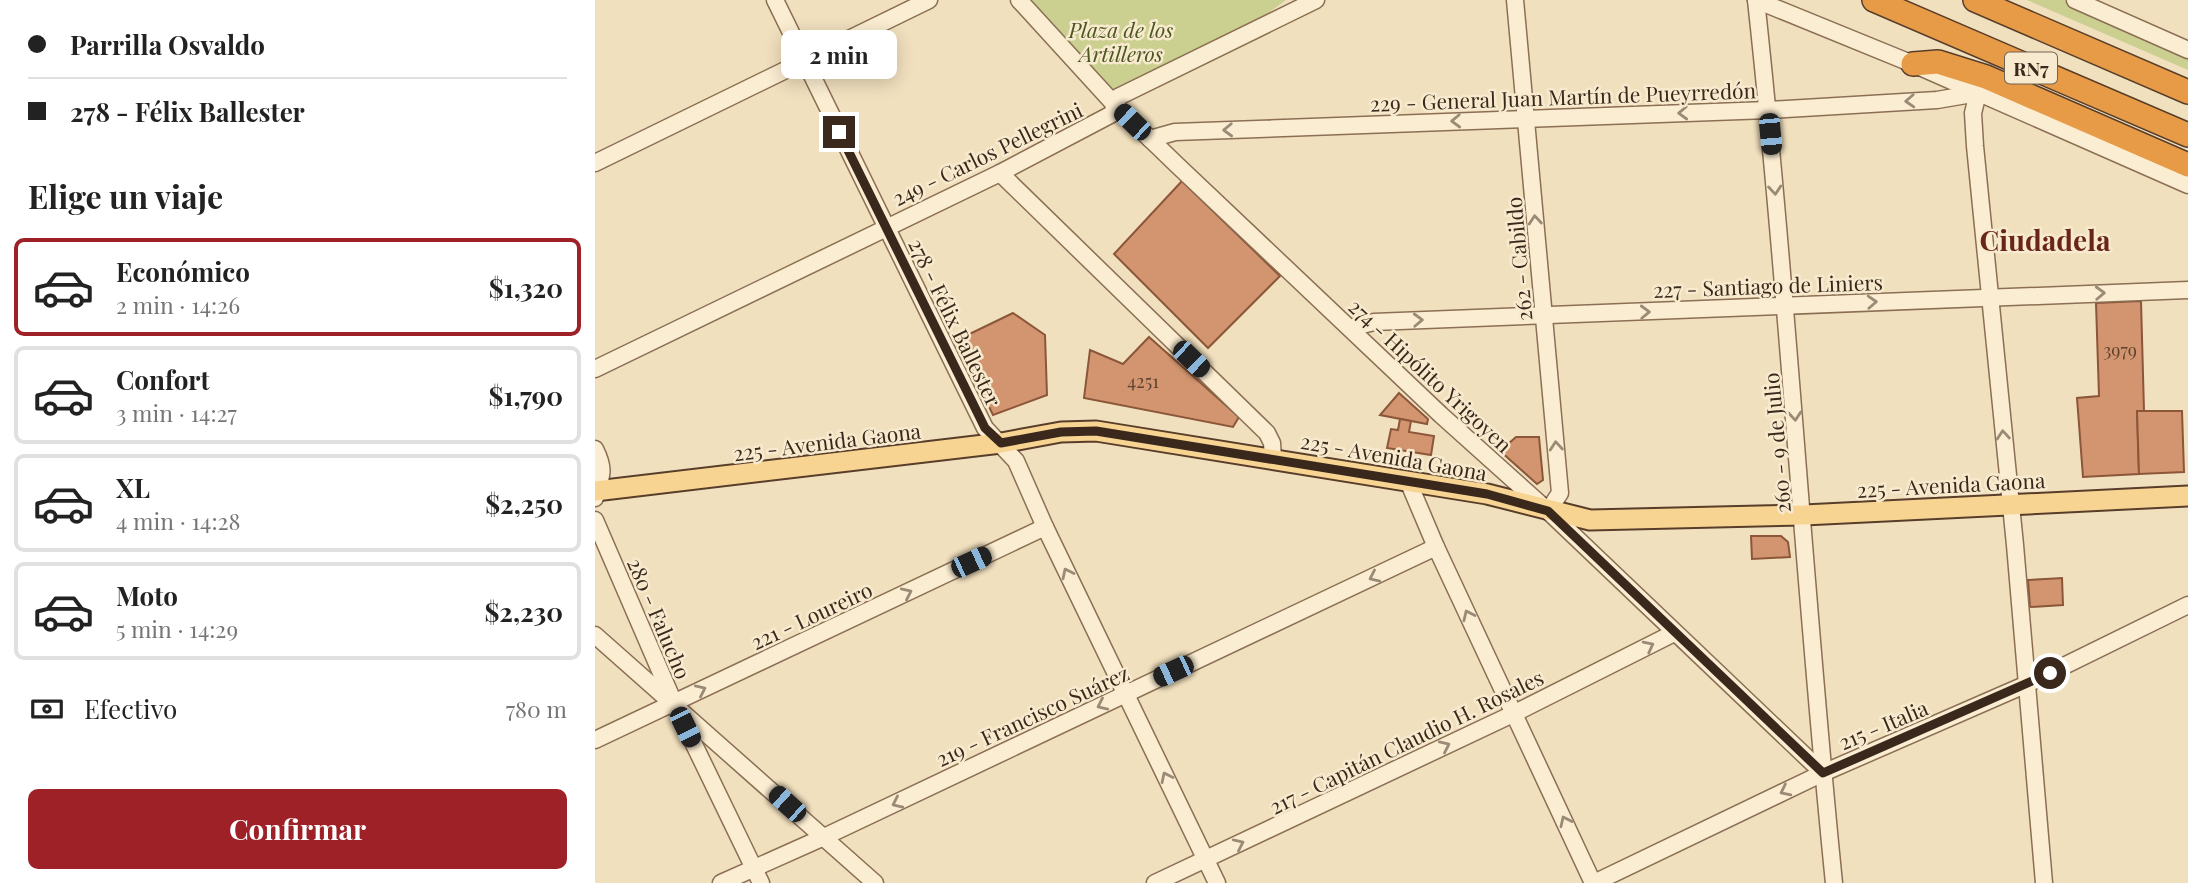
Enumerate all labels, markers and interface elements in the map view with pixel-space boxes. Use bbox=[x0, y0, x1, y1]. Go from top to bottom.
park label: Plaza de los Artilleros bbox=[1068, 15, 1173, 67]
text: Parrilla Osvaldo bbox=[70, 27, 265, 62]
callout: 2 min bbox=[781, 31, 897, 80]
text: 2 min bbox=[809, 39, 869, 70]
road number: RN7 bbox=[2005, 52, 2057, 83]
street label: 229 - General Juan Martín de Pueyrredón bbox=[1369, 75, 1757, 117]
one-way arrow bbox=[1904, 93, 1915, 108]
text: 278 - Félix Ballester bbox=[70, 94, 305, 129]
street label: 249 - Carlos Pellegrini bbox=[887, 95, 1087, 211]
car bbox=[1110, 100, 1155, 144]
one-way arrow bbox=[1677, 105, 1688, 120]
car bbox=[1758, 112, 1783, 156]
one-way arrow bbox=[1450, 114, 1461, 129]
route end bbox=[823, 116, 855, 148]
one-way arrow bbox=[1223, 122, 1234, 137]
text: Elige un viaje bbox=[28, 174, 223, 217]
one-way arrow bbox=[1767, 185, 1782, 196]
street label: 262 - Cabildo bbox=[1499, 196, 1537, 322]
one-way arrow bbox=[1528, 214, 1543, 225]
district label: Ciudadela bbox=[1980, 221, 2111, 258]
street label: 278 - Félix Ballester bbox=[903, 233, 1009, 411]
text: Económico bbox=[116, 254, 250, 289]
icon: car bbox=[32, 256, 95, 319]
street label: 227 - Santiago de Liniers bbox=[1653, 267, 1883, 303]
text: $1,320 bbox=[489, 270, 563, 305]
one-way arrow bbox=[2094, 286, 2105, 301]
text: 2 min · 14:26 bbox=[116, 289, 240, 320]
street label: 274 - Hipólito Yrigoyen bbox=[1343, 292, 1519, 458]
one-way arrow bbox=[1867, 295, 1878, 310]
one-way arrow bbox=[1640, 304, 1651, 319]
one-way arrow bbox=[1412, 313, 1423, 328]
car bbox=[1169, 337, 1214, 381]
house number: 3979 bbox=[2103, 338, 2137, 362]
text: Confort bbox=[116, 362, 210, 397]
icon: car bbox=[32, 364, 95, 427]
house number: 4251 bbox=[1127, 369, 1159, 393]
street label: 260 - 9 de Julio bbox=[1756, 372, 1796, 514]
text: $1,790 bbox=[489, 378, 563, 413]
text: 3 min · 14:27 bbox=[116, 397, 237, 428]
one-way arrow bbox=[1787, 411, 1802, 422]
street label: 225 - Avenida Gaona bbox=[732, 416, 923, 466]
street label: 225 - Avenida Gaona bbox=[1299, 426, 1490, 486]
one-way arrow bbox=[1996, 430, 2011, 441]
one-way arrow bbox=[1549, 441, 1564, 452]
street label: 225 - Avenida Gaona bbox=[1856, 465, 2046, 503]
text: XL bbox=[116, 470, 150, 505]
icon: car bbox=[32, 472, 95, 535]
text: $2,250 bbox=[485, 486, 563, 521]
text: 4 min · 14:28 bbox=[116, 505, 240, 536]
car bbox=[948, 544, 995, 580]
street label: 280 - Falucho bbox=[622, 553, 698, 683]
one-way arrow bbox=[1061, 568, 1075, 580]
one-way arrow bbox=[1369, 568, 1381, 582]
street label: 221 - Loureiro bbox=[746, 575, 876, 655]
text: Moto bbox=[116, 578, 178, 613]
icon: car bbox=[32, 580, 95, 643]
one-way arrow bbox=[900, 587, 912, 601]
text: $2,230 bbox=[484, 594, 563, 629]
one-way arrow bbox=[1463, 610, 1477, 622]
text: 5 min · 14:29 bbox=[116, 613, 238, 644]
one-way arrow bbox=[1642, 640, 1654, 654]
car bbox=[1150, 653, 1197, 689]
route start bbox=[2034, 657, 2066, 689]
street label: 219 - Francisco Suárez bbox=[931, 658, 1133, 772]
street label: 217 - Capitán Claudio H. Rosales bbox=[1264, 662, 1548, 820]
one-way arrow bbox=[694, 685, 706, 699]
icon: cash bbox=[28, 690, 66, 728]
text: Efectivo bbox=[84, 691, 177, 726]
street label: 215 - Italia bbox=[1834, 692, 1932, 755]
text: 780 m bbox=[506, 693, 567, 724]
one-way arrow bbox=[1097, 697, 1109, 711]
car bbox=[667, 704, 704, 750]
one-way arrow bbox=[1438, 740, 1450, 754]
one-way arrow bbox=[1161, 772, 1175, 784]
car bbox=[765, 782, 810, 826]
one-way arrow bbox=[1780, 783, 1792, 797]
button: Confirmar bbox=[28, 789, 567, 869]
one-way arrow bbox=[892, 794, 904, 808]
one-way arrow bbox=[1559, 816, 1573, 828]
one-way arrow bbox=[1232, 838, 1244, 852]

